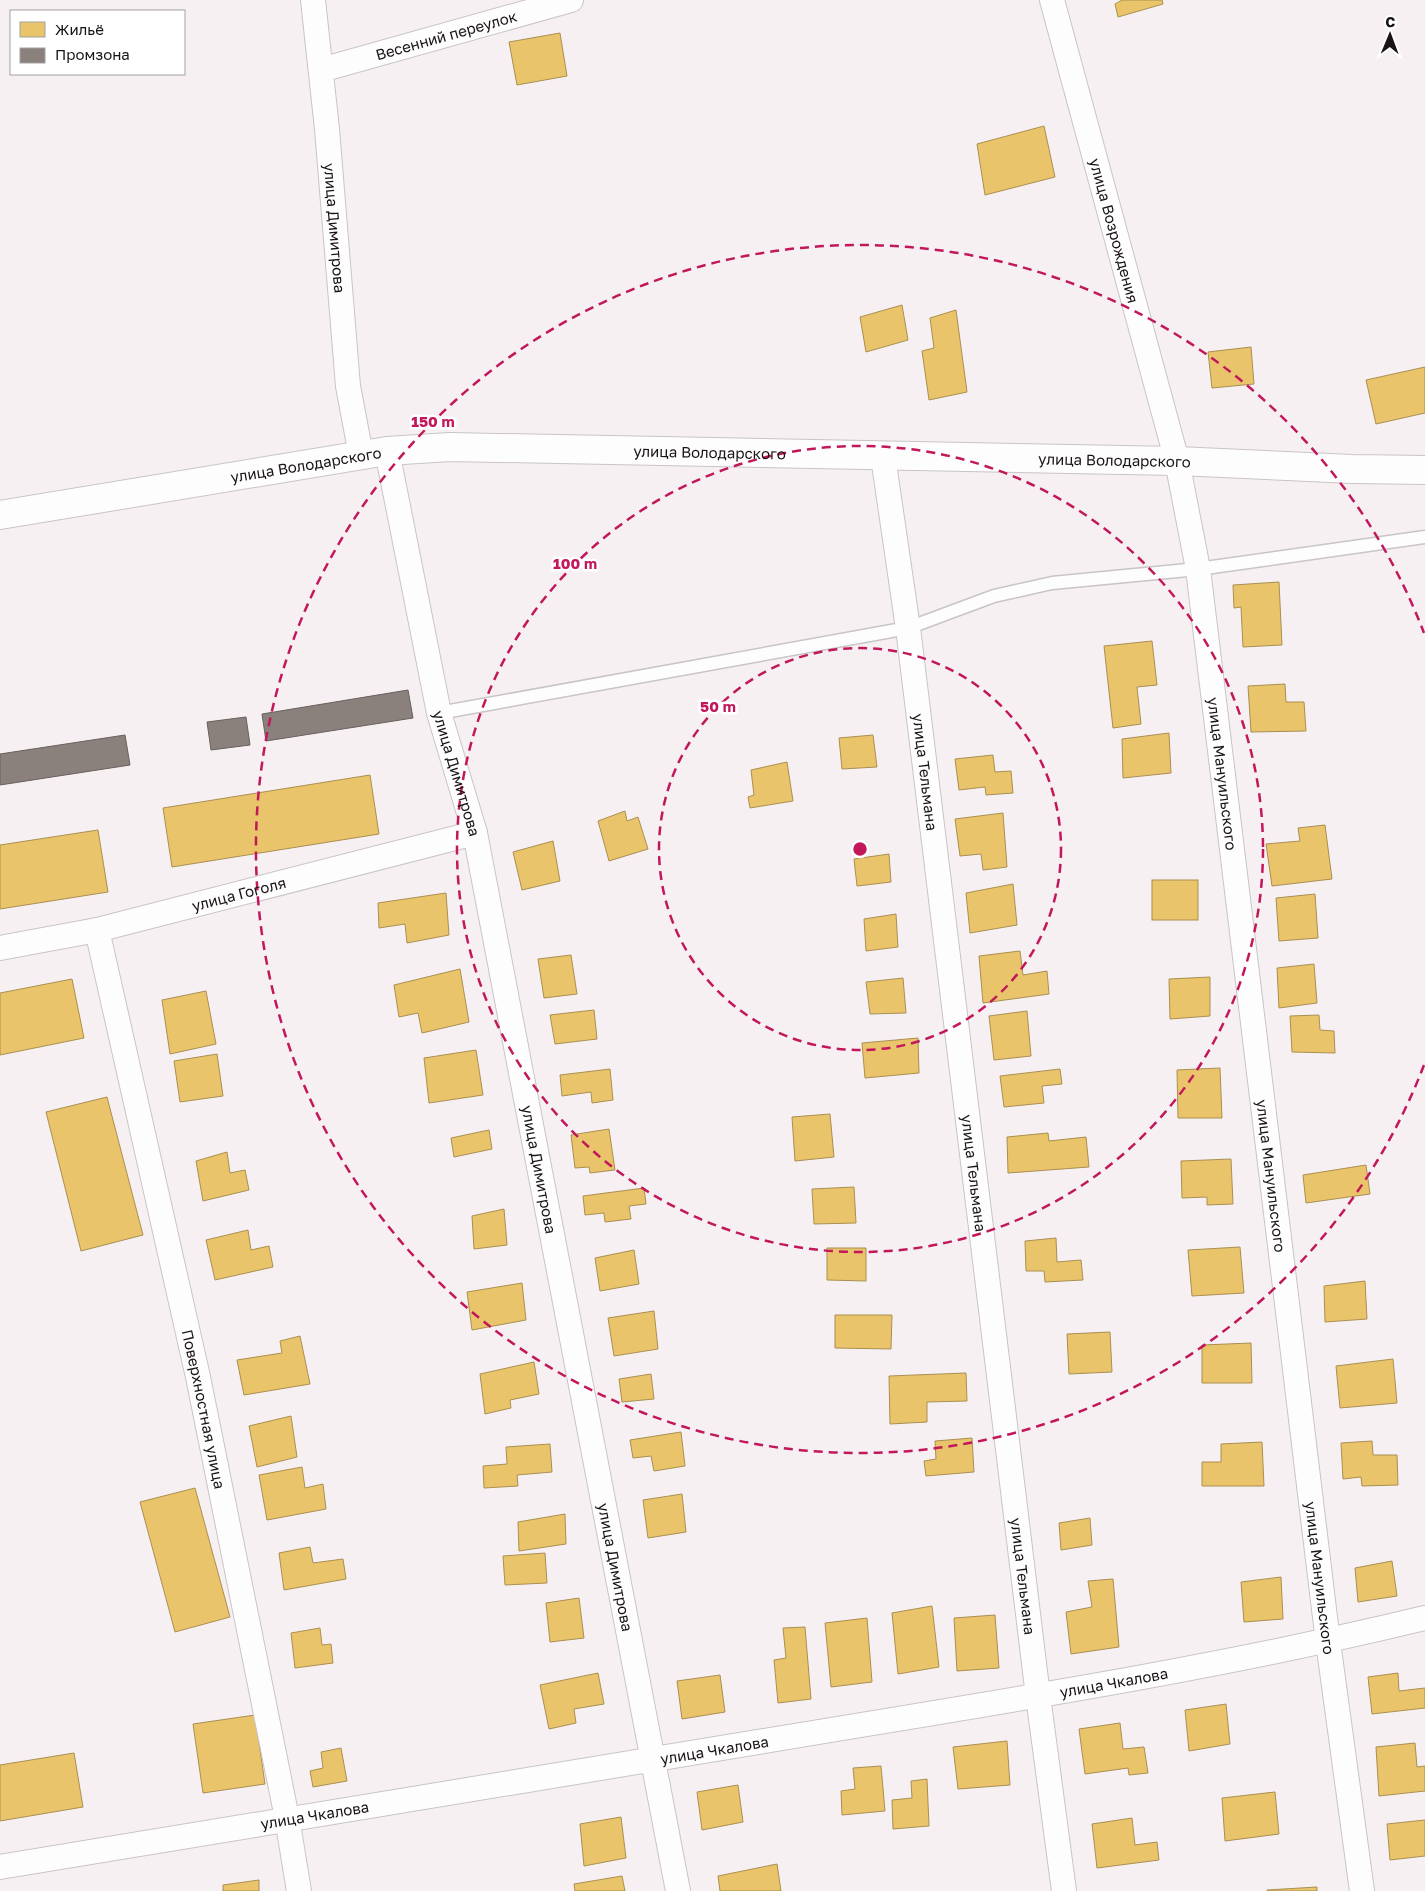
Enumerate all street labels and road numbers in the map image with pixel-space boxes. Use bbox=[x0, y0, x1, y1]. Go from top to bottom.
street label: Весенний переулок bbox=[373, 7, 519, 63]
street label: улица Возрождения bbox=[1086, 156, 1143, 305]
street label: улица Димитрова bbox=[321, 162, 349, 294]
street label: улица Володарского bbox=[633, 442, 786, 462]
street label: улица Володарского bbox=[229, 443, 383, 486]
street label: улица Володарского bbox=[1038, 449, 1191, 471]
street label: улица Мануильского bbox=[1205, 696, 1241, 851]
street label: улица Димитрова bbox=[430, 708, 484, 838]
street label: улица Тельмана bbox=[909, 713, 942, 832]
street label: улица Гоголя bbox=[190, 873, 288, 914]
street label: улица Мануильского bbox=[1253, 1098, 1290, 1253]
street label: улица Димитрова bbox=[518, 1104, 561, 1235]
street label: улица Тельмана bbox=[958, 1114, 990, 1233]
street label: Поверхностная улица bbox=[179, 1328, 229, 1490]
street label: улица Мануильского bbox=[1302, 1500, 1339, 1656]
street label: улица Димитрова bbox=[595, 1501, 637, 1633]
street label: улица Тельмана bbox=[1007, 1517, 1039, 1636]
street label: улица Чкалова bbox=[1058, 1664, 1169, 1701]
street label: улица Чкалова bbox=[659, 1732, 770, 1767]
street label: улица Чкалова bbox=[259, 1797, 370, 1832]

